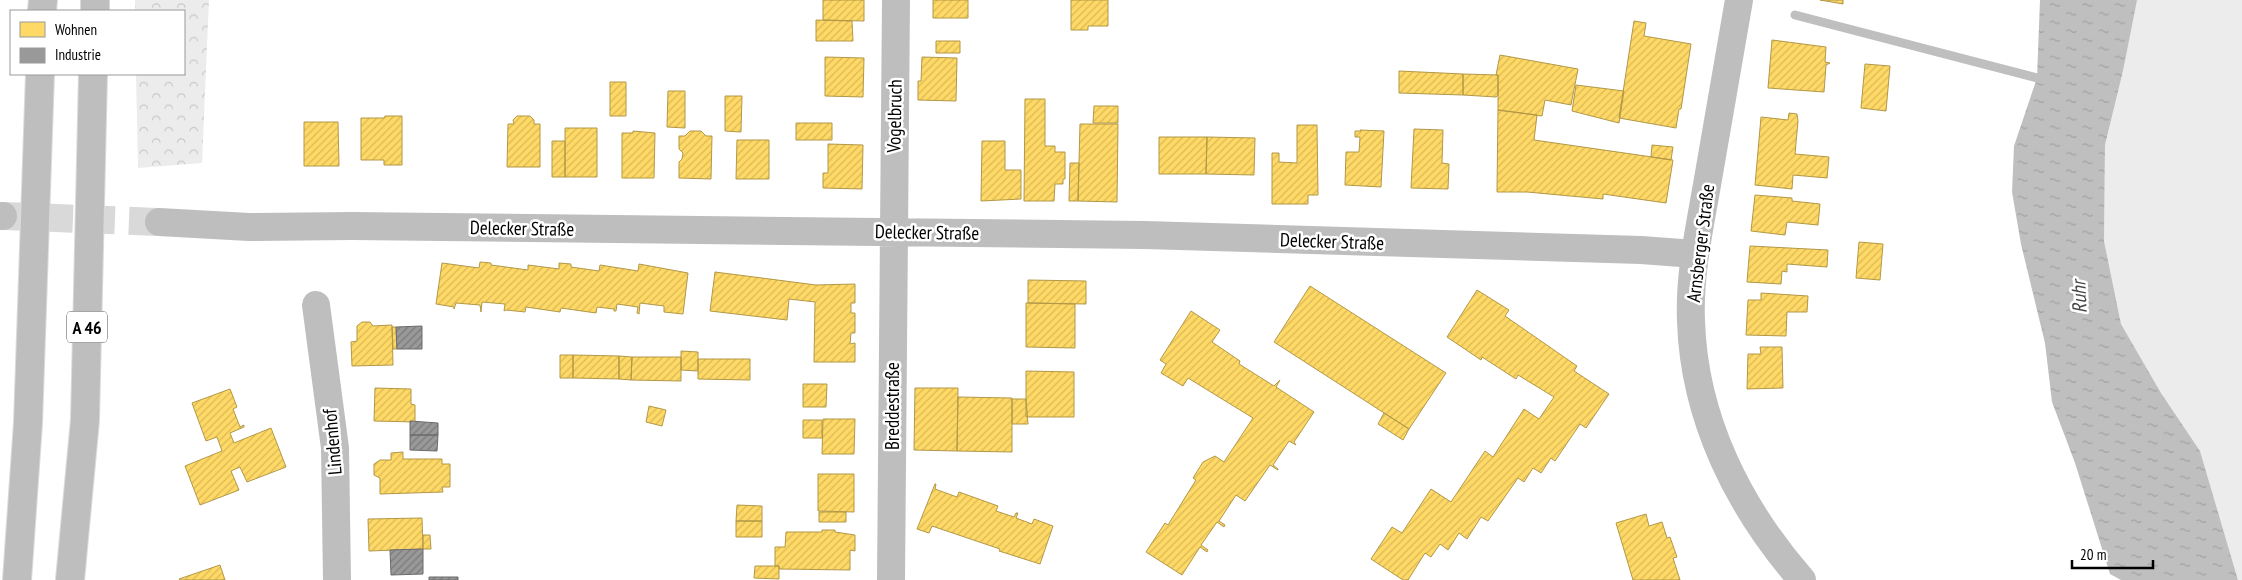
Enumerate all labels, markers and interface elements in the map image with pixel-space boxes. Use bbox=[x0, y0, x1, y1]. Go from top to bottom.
legend bbox=[10, 10, 185, 75]
text: Wohnen bbox=[55, 20, 97, 39]
text: Industrie bbox=[55, 45, 101, 64]
street label: Vogelbruch bbox=[881, 79, 907, 154]
street label: Arnsberger Straße bbox=[1681, 182, 1719, 303]
street label: Delecker Straße bbox=[470, 215, 574, 241]
street label: Delecker Straße bbox=[875, 219, 979, 245]
street label: Delecker Straße bbox=[1279, 227, 1385, 255]
water label: Ruhr bbox=[2065, 278, 2093, 314]
road number: A 46 bbox=[67, 312, 107, 342]
street label: Breddestraße bbox=[880, 362, 904, 450]
street label: Lindenhof bbox=[317, 407, 347, 476]
scale bar bbox=[2072, 538, 2153, 570]
text: 20 m bbox=[2080, 545, 2106, 564]

